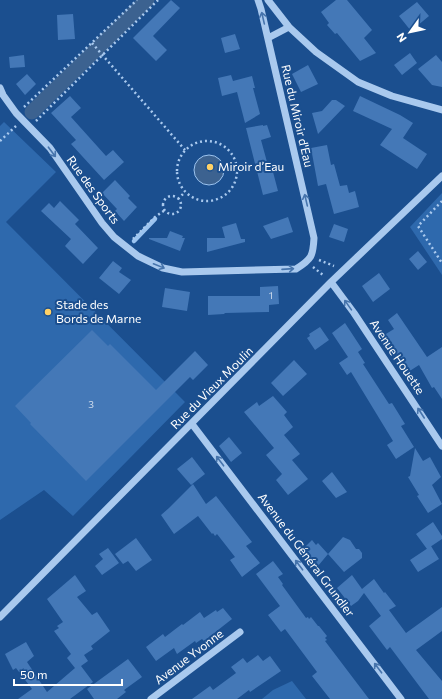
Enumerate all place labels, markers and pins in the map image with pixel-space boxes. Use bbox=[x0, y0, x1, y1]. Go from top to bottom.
place label: Miroir d’Eau bbox=[218, 159, 284, 173]
marker: Miroir d’Eau bbox=[205, 162, 215, 172]
place label: Stade des Bords de Marne bbox=[56, 297, 141, 325]
marker: Stade des Bords de Marne bbox=[43, 307, 53, 317]

